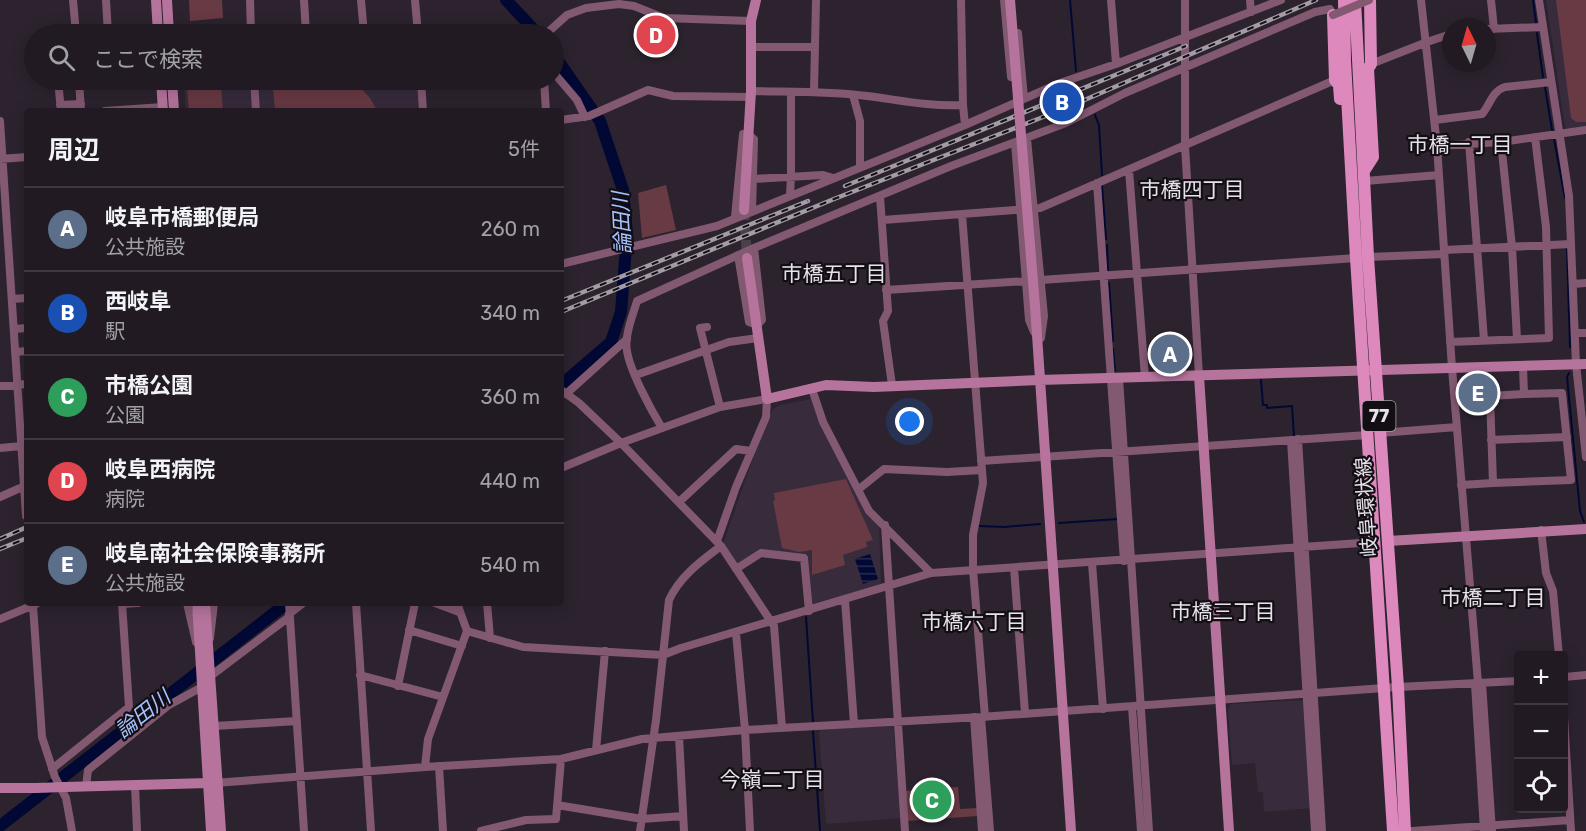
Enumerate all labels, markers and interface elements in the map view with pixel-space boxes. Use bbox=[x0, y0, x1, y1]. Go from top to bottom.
pin: D bbox=[636, 12, 676, 57]
north arrow bbox=[1442, 18, 1496, 72]
search box bbox=[24, 24, 564, 90]
icon: search bbox=[45, 41, 78, 74]
text: ここで検索 bbox=[93, 46, 203, 73]
pin: B bbox=[1042, 80, 1082, 124]
district label: 市橋一丁目 bbox=[1408, 132, 1513, 157]
text: 周辺 bbox=[48, 135, 100, 166]
text: 5件 bbox=[508, 137, 540, 161]
district label: 市橋四丁目 bbox=[1140, 177, 1245, 202]
water label: 論田川 bbox=[607, 189, 636, 255]
text: 岐阜市橋郵便局 bbox=[105, 204, 259, 231]
text: A bbox=[60, 217, 75, 241]
text: 260 m bbox=[481, 217, 540, 241]
text: 公共施設 bbox=[105, 235, 185, 259]
district label: 市橋五丁目 bbox=[782, 261, 887, 286]
text: 西岐阜 bbox=[105, 288, 171, 315]
text: B bbox=[60, 301, 75, 325]
text: 340 m bbox=[480, 301, 540, 325]
text: 駅 bbox=[105, 319, 125, 343]
pin: A bbox=[1150, 332, 1190, 376]
pin: E bbox=[1458, 370, 1498, 416]
text: 市橋公園 bbox=[105, 372, 193, 399]
text: C bbox=[60, 385, 75, 409]
text: 360 m bbox=[481, 385, 540, 409]
road number: 77 bbox=[1362, 401, 1396, 431]
text: 公園 bbox=[105, 403, 145, 427]
your location bbox=[895, 407, 924, 436]
text: 岐阜西病院 bbox=[105, 456, 215, 483]
street label: 岐阜環状線 bbox=[1351, 456, 1381, 558]
text: D bbox=[60, 469, 75, 493]
text: 440 m bbox=[480, 469, 540, 493]
text: 病院 bbox=[105, 487, 145, 511]
text: 岐阜南社会保険事務所 bbox=[105, 540, 325, 567]
text: E bbox=[61, 553, 74, 577]
text: 540 m bbox=[480, 553, 540, 577]
text: 公共施設 bbox=[105, 571, 185, 595]
district label: 市橋二丁目 bbox=[1441, 585, 1546, 610]
district label: 市橋三丁目 bbox=[1171, 599, 1276, 624]
district label: 市橋六丁目 bbox=[922, 609, 1027, 634]
map controls bbox=[1514, 651, 1568, 813]
button: + bbox=[1514, 651, 1568, 705]
water label: 論田川 bbox=[110, 683, 177, 743]
button: − bbox=[1514, 705, 1568, 759]
button: locate bbox=[1514, 759, 1568, 813]
district label: 今嶺二丁目 bbox=[720, 767, 825, 792]
pin: C bbox=[912, 778, 952, 822]

